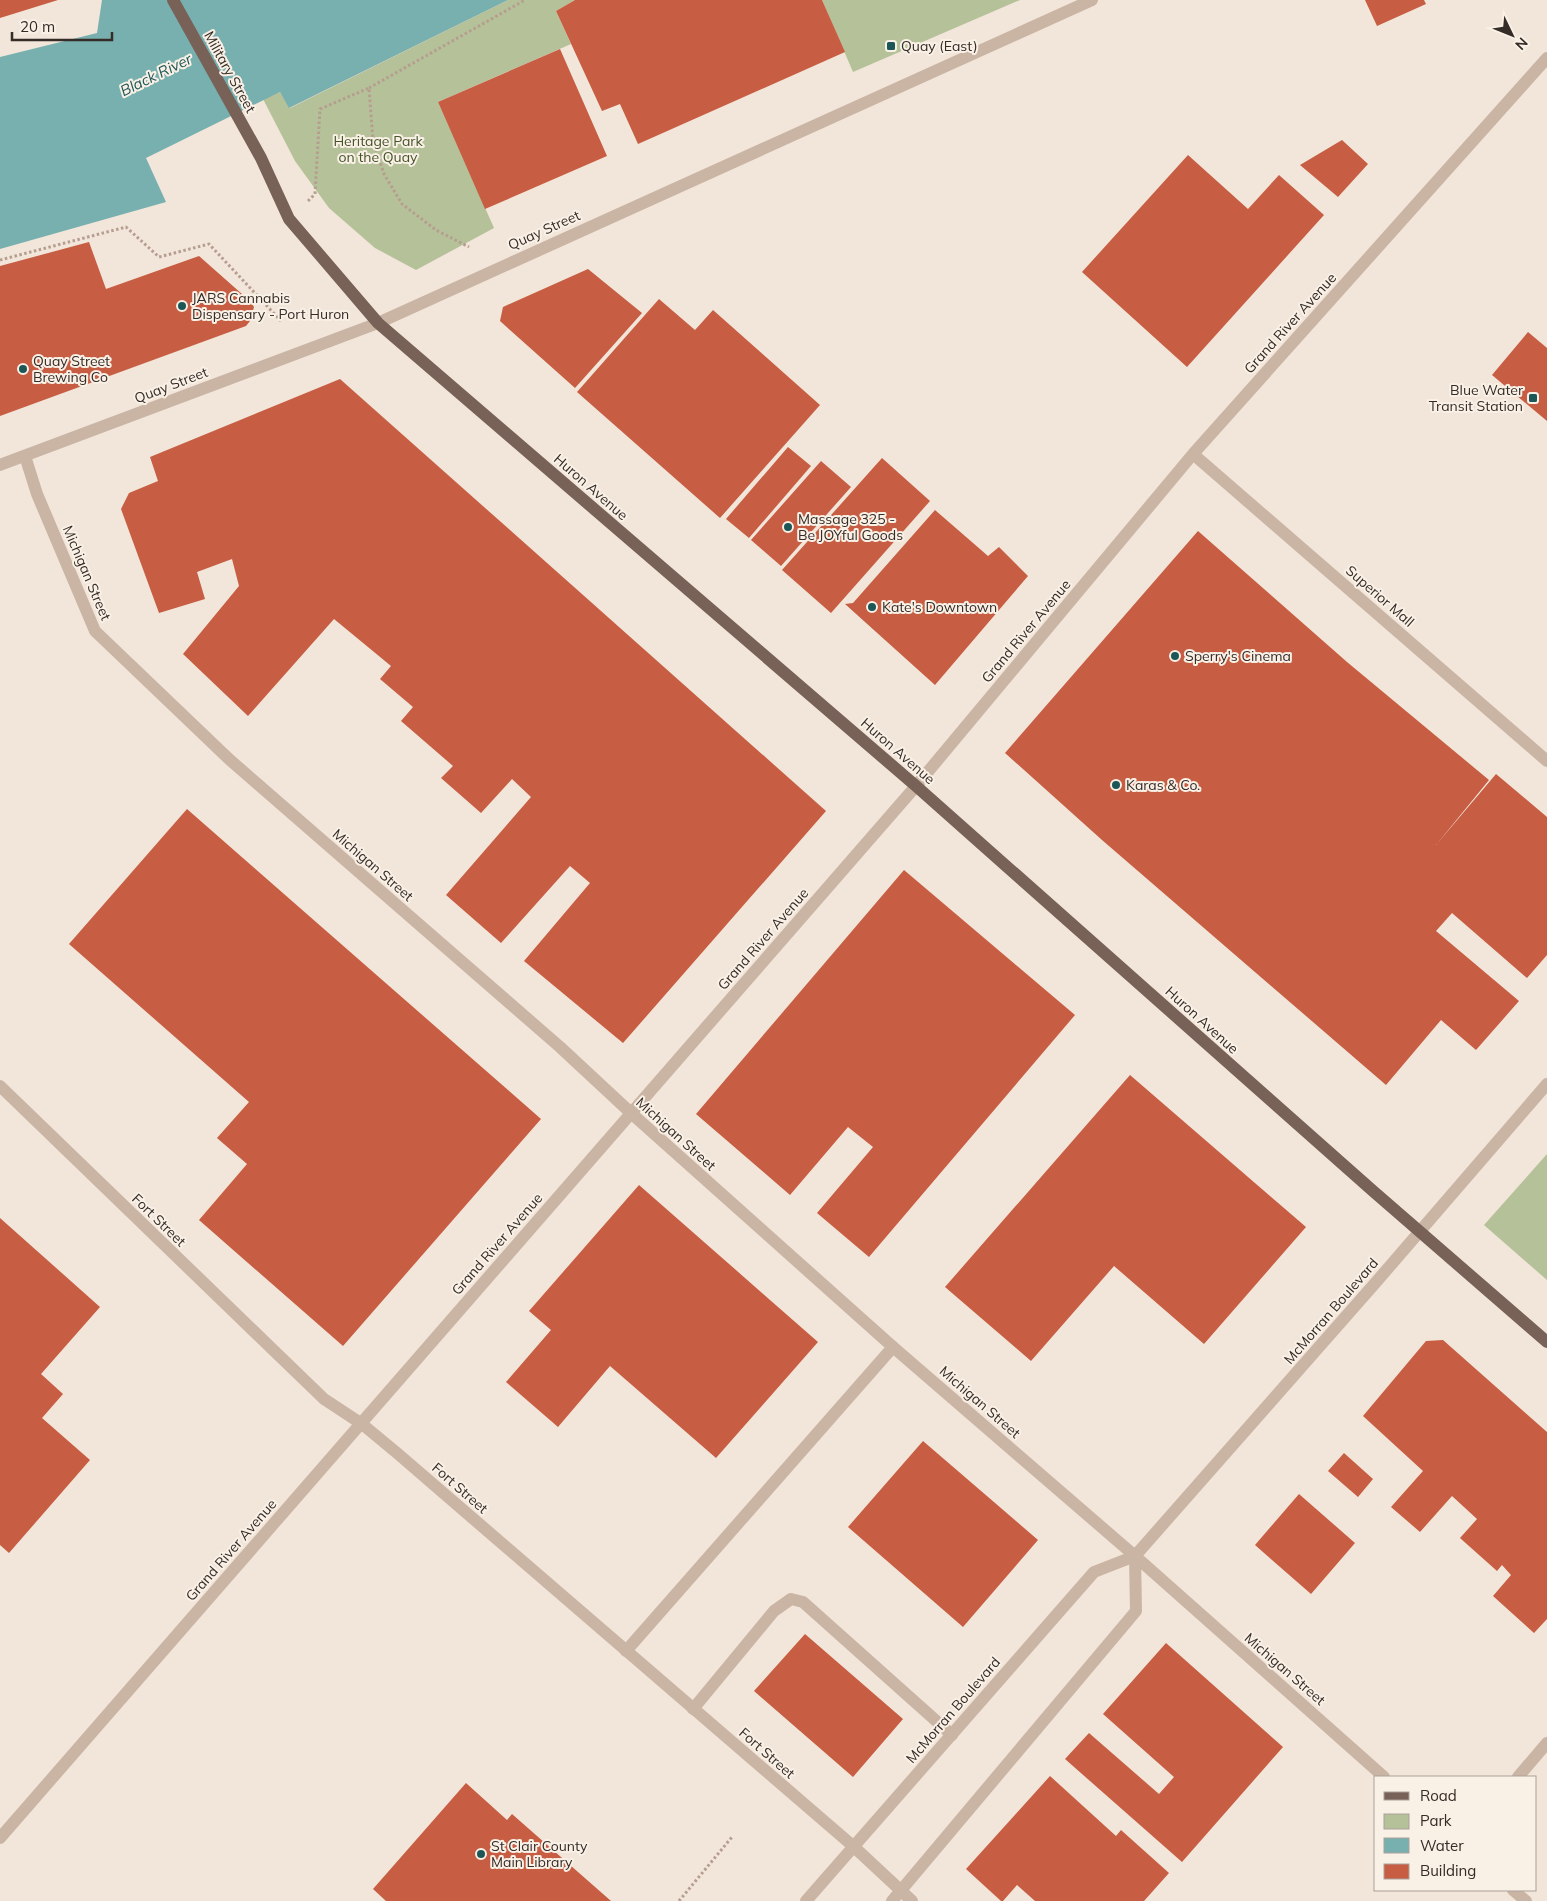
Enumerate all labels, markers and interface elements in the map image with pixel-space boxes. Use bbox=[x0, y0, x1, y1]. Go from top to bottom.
scale bar bbox=[12, 10, 112, 42]
north arrow bbox=[1487, 10, 1537, 60]
text: 20 m bbox=[20, 17, 55, 36]
street label: Military Street bbox=[200, 28, 260, 116]
text: N bbox=[1511, 34, 1532, 54]
place label: Quay (East) bbox=[901, 37, 978, 55]
marker: Quay (East) bbox=[885, 40, 897, 52]
water label: Black River bbox=[117, 49, 195, 100]
park label: Heritage Park on the Quay bbox=[333, 132, 423, 166]
street label: Quay Street bbox=[505, 206, 583, 254]
street label: Grand River Avenue bbox=[1240, 269, 1340, 377]
place label: JARS Cannabis Dispensary - Port Huron bbox=[192, 289, 349, 323]
marker: JARS Cannabis Dispensary - Port Huron bbox=[176, 300, 188, 312]
place label: Quay Street Brewing Co bbox=[33, 352, 110, 386]
marker: Quay Street Brewing Co bbox=[17, 363, 29, 375]
street label: Quay Street bbox=[132, 363, 210, 407]
place label: Blue Water Transit Station bbox=[1429, 381, 1524, 415]
marker: Blue Water Transit Station bbox=[1527, 392, 1539, 404]
street label: Huron Avenue bbox=[550, 450, 632, 524]
place label: Massage 325 - Be JOYful Goods bbox=[798, 510, 903, 544]
marker: Massage 325 - Be JOYful Goods bbox=[782, 521, 794, 533]
street label: Michigan Street bbox=[59, 523, 115, 623]
street label: Superior Mall bbox=[1342, 561, 1418, 631]
street label: Grand River Avenue bbox=[978, 576, 1074, 686]
place label: Kate's Downtown bbox=[882, 598, 997, 616]
marker: Kate's Downtown bbox=[866, 601, 878, 613]
place label: Sperry's Cinema bbox=[1185, 647, 1291, 665]
marker: Sperry's Cinema bbox=[1169, 650, 1181, 662]
street label: Huron Avenue bbox=[857, 714, 939, 788]
place label: Karas & Co. bbox=[1126, 776, 1200, 794]
marker: Karas & Co. bbox=[1110, 779, 1122, 791]
street label: Michigan Street bbox=[329, 825, 417, 905]
street label: Grand River Avenue bbox=[714, 884, 812, 994]
street label: Huron Avenue bbox=[1162, 982, 1242, 1058]
street label: Michigan Street bbox=[632, 1093, 720, 1175]
street label: Grand River Avenue bbox=[448, 1189, 546, 1299]
street label: Fort Street bbox=[128, 1190, 190, 1250]
street label: McMorran Boulevard bbox=[1280, 1254, 1382, 1368]
street label: Michigan Street bbox=[936, 1362, 1024, 1442]
street label: Fort Street bbox=[428, 1459, 492, 1517]
street label: Grand River Avenue bbox=[182, 1495, 280, 1605]
street label: Michigan Street bbox=[1241, 1629, 1329, 1709]
street label: McMorran Boulevard bbox=[902, 1653, 1004, 1767]
street label: Fort Street bbox=[735, 1724, 799, 1782]
legend bbox=[1374, 1776, 1537, 1891]
text: Road bbox=[1420, 1786, 1457, 1805]
text: Park bbox=[1420, 1811, 1452, 1830]
text: Water bbox=[1420, 1836, 1464, 1855]
place label: St Clair County Main Library bbox=[491, 1837, 588, 1871]
marker: St Clair County Main Library bbox=[475, 1848, 487, 1860]
text: Building bbox=[1420, 1861, 1476, 1880]

